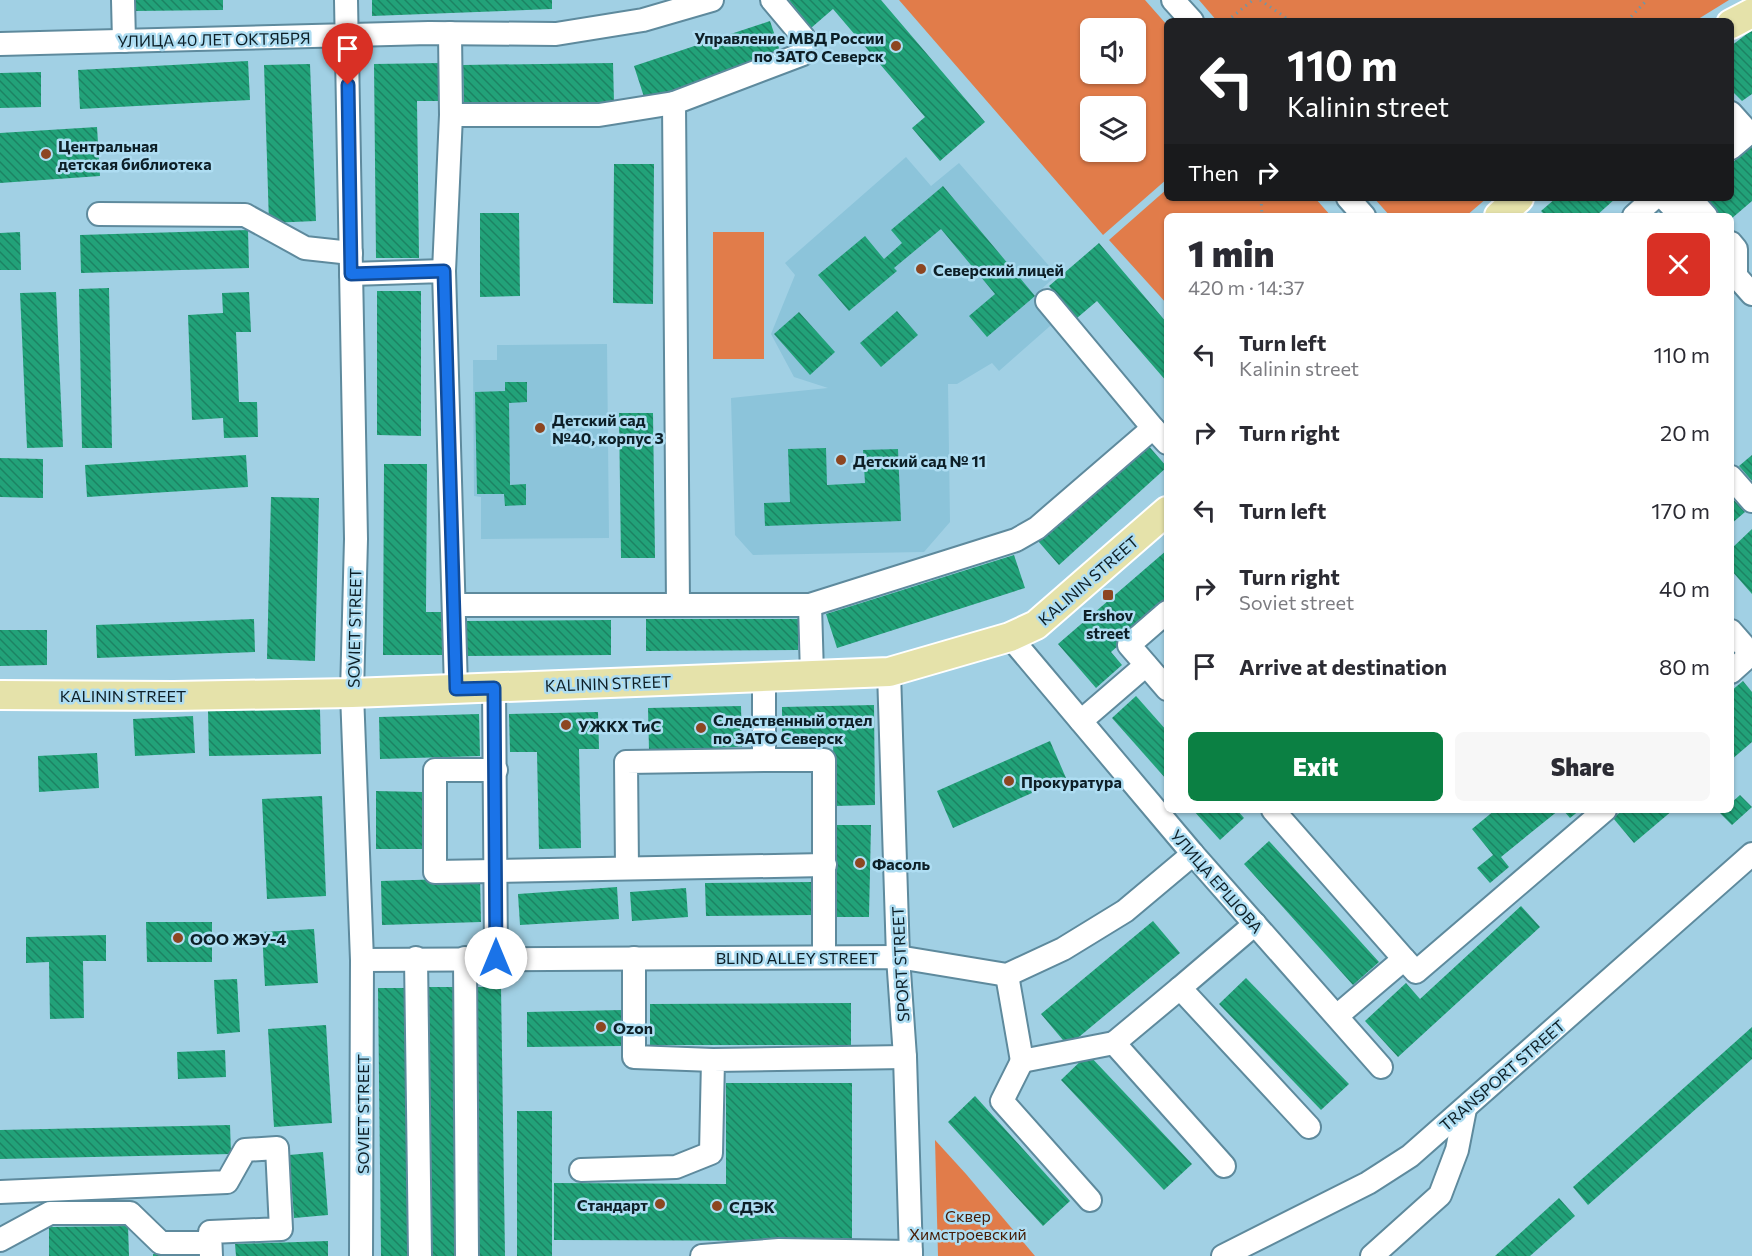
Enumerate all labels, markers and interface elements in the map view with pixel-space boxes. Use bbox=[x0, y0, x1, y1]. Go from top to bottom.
map controls bbox=[1080, 18, 1146, 162]
button: sound bbox=[1080, 18, 1146, 84]
pin bbox=[322, 23, 373, 85]
street label: УЛИЦА 40 ЛЕТ ОКТЯБРЯ bbox=[117, 28, 311, 50]
place label: Управление МВД России по ЗАТО Северск bbox=[694, 28, 884, 65]
icon: arrive bbox=[331, 32, 364, 65]
text: 110 m bbox=[1287, 38, 1398, 90]
marker: Управление МВД России по ЗАТО Северск bbox=[889, 39, 903, 53]
icon: left bbox=[1188, 42, 1266, 120]
text: Kalinin street bbox=[1287, 90, 1449, 123]
button: layers bbox=[1080, 96, 1146, 162]
place label: Центральная детская библиотека bbox=[58, 136, 211, 173]
marker: Центральная детская библиотека bbox=[39, 147, 53, 161]
icon: right bbox=[1251, 156, 1284, 189]
text: Then bbox=[1188, 159, 1239, 186]
text: 1 min bbox=[1188, 230, 1274, 274]
button: close bbox=[1647, 233, 1710, 296]
place label: Северский лицей bbox=[933, 260, 1064, 279]
marker: Северский лицей bbox=[914, 262, 928, 276]
text: 420 m · 14:37 bbox=[1188, 275, 1305, 299]
text: Turn left bbox=[1239, 329, 1326, 356]
icon: left bbox=[1188, 338, 1221, 371]
text: 110 m bbox=[1653, 341, 1710, 368]
text: Kalinin street bbox=[1239, 356, 1359, 380]
place label: Детский сад №40, корпус 3 bbox=[552, 410, 664, 447]
icon: right bbox=[1188, 416, 1221, 449]
text: Turn right bbox=[1239, 419, 1340, 446]
text: 20 m bbox=[1660, 419, 1710, 446]
marker: Детский сад №40, корпус 3 bbox=[533, 421, 547, 435]
place label: Детский сад № 11 bbox=[853, 451, 986, 470]
marker: Детский сад № 11 bbox=[834, 453, 848, 467]
icon: left bbox=[1188, 494, 1221, 527]
text: Turn left bbox=[1239, 497, 1326, 524]
text: 170 m bbox=[1651, 497, 1710, 524]
street label: KALININ STREET bbox=[1034, 531, 1142, 629]
text: Turn right bbox=[1239, 563, 1340, 590]
street label: SOVIET STREET bbox=[343, 568, 365, 688]
icon: right bbox=[1188, 572, 1221, 605]
text: 40 m bbox=[1659, 575, 1710, 602]
marker: Ershov street bbox=[1101, 588, 1115, 602]
text: Soviet street bbox=[1239, 590, 1354, 614]
place label: Ershov street bbox=[1083, 605, 1134, 642]
icon: arrive bbox=[1188, 650, 1221, 683]
text: Arrive at destination bbox=[1239, 653, 1447, 680]
text: 80 m bbox=[1659, 653, 1710, 680]
street label: KALININ STREET bbox=[544, 671, 672, 695]
street label: KALININ STREET bbox=[60, 686, 186, 705]
place label: Следственный отдел по ЗАТО Северск bbox=[713, 710, 872, 747]
place label: УЖКХ ТиС bbox=[578, 716, 661, 735]
marker: УЖКХ ТиС bbox=[559, 718, 573, 732]
marker: Следственный отдел по ЗАТО Северск bbox=[694, 721, 708, 735]
button: Exit bbox=[1188, 732, 1443, 801]
button: Share bbox=[1455, 732, 1710, 801]
place label: Прокуратура bbox=[1021, 772, 1122, 791]
marker: Прокуратура bbox=[1002, 774, 1016, 788]
street label: УЛИЦА ЕРШОВА bbox=[1167, 826, 1267, 936]
place label: Фасоль bbox=[872, 854, 930, 873]
marker: Фасоль bbox=[853, 856, 867, 870]
street label: SPORT STREET bbox=[887, 906, 913, 1022]
position arrow bbox=[464, 926, 528, 990]
place label: ООО ЖЭУ-4 bbox=[190, 929, 286, 948]
marker: ООО ЖЭУ-4 bbox=[171, 931, 185, 945]
street label: BLIND ALLEY STREET bbox=[716, 948, 878, 967]
street label: TRANSPORT STREET bbox=[1436, 1015, 1568, 1135]
place label: Ozon bbox=[613, 1018, 653, 1037]
marker: Ozon bbox=[594, 1020, 608, 1034]
street label: SOVIET STREET bbox=[353, 1054, 372, 1174]
place label: Стандарт bbox=[577, 1195, 648, 1214]
marker: Стандарт bbox=[653, 1197, 667, 1211]
place label: СДЭК bbox=[729, 1197, 775, 1216]
marker: СДЭК bbox=[710, 1199, 724, 1213]
park label: Сквер Химстроевский bbox=[909, 1206, 1027, 1243]

